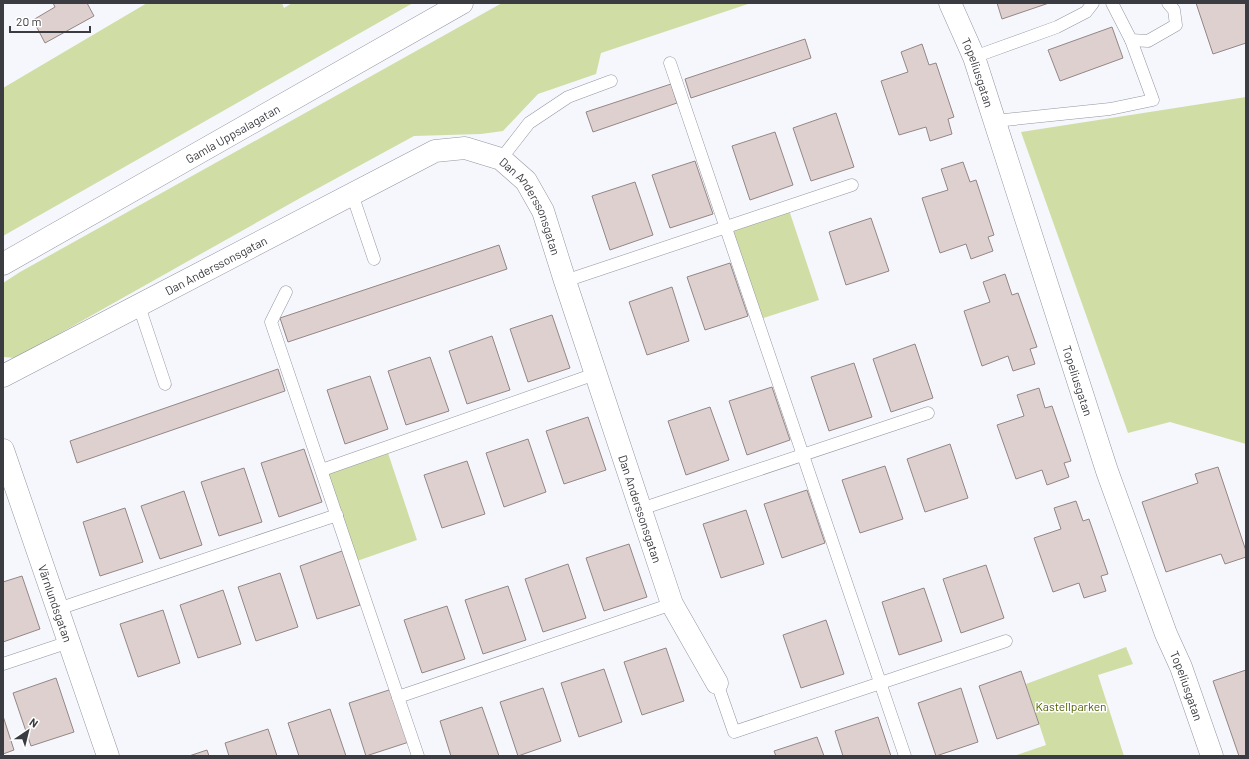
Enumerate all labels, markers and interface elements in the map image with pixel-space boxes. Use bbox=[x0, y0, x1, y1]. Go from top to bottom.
scale bar bbox=[10, 8, 90, 34]
text: 20 m bbox=[16, 14, 42, 28]
street label: Topeliusgatan bbox=[959, 35, 997, 109]
street label: Gamla Uppsalagatan bbox=[183, 101, 282, 166]
street label: Dan Anderssonsgatan bbox=[497, 154, 563, 257]
street label: Dan Anderssonsgatan bbox=[162, 233, 269, 297]
street label: Topeliusgatan bbox=[1060, 344, 1096, 418]
street label: Dan Anderssonsgatan bbox=[616, 453, 665, 565]
street label: Värnlundsgatan bbox=[36, 563, 75, 644]
street label: Topeliusgatan bbox=[1168, 649, 1206, 722]
park label: Kastellparken bbox=[1035, 699, 1107, 713]
north arrow bbox=[8, 711, 48, 751]
text: N bbox=[27, 715, 41, 730]

